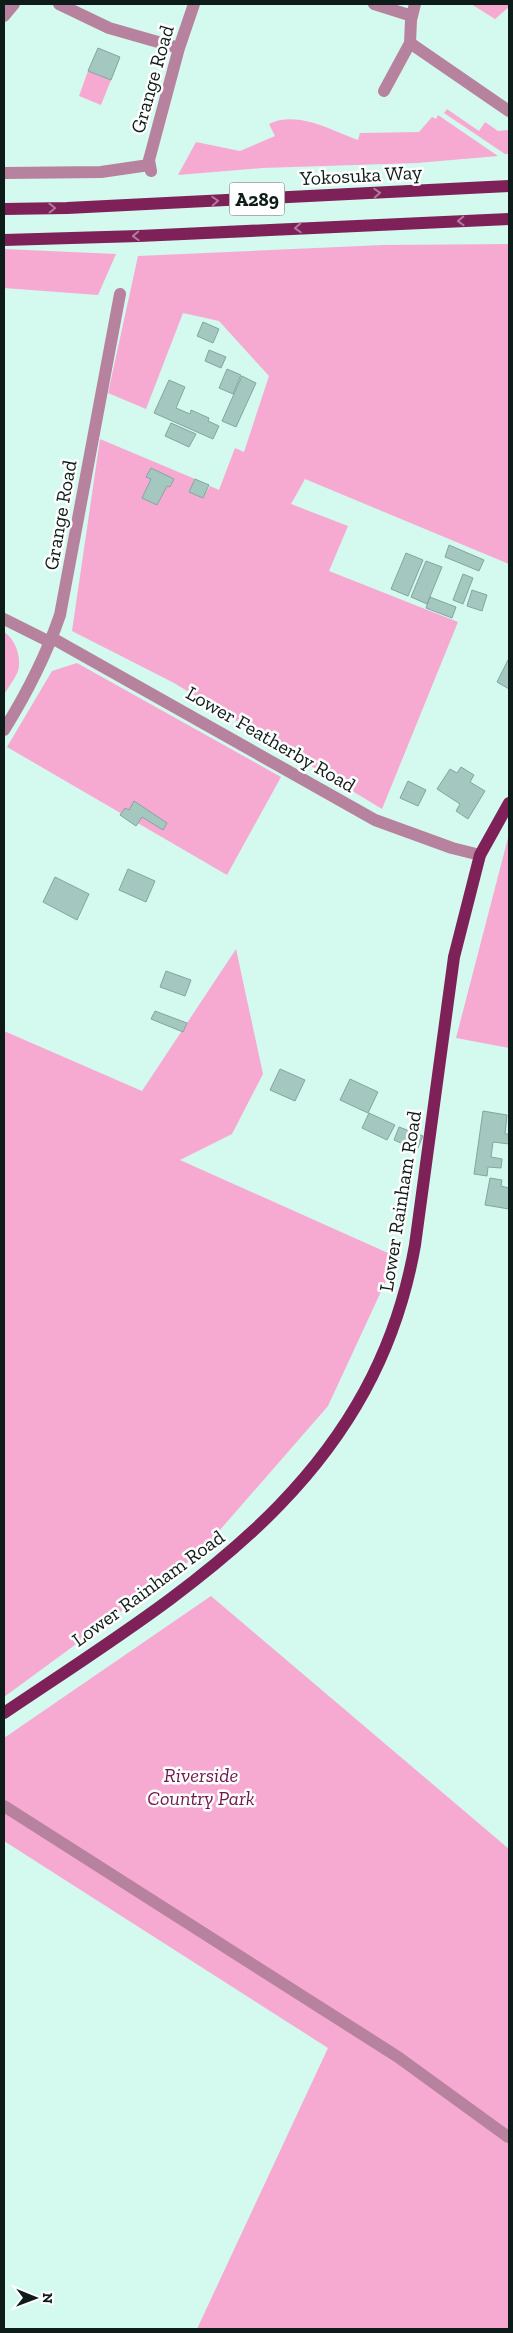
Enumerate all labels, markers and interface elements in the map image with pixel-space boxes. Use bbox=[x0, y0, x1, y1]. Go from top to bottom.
street label: Grange Road bbox=[125, 22, 179, 136]
street label: Yokosuka Way bbox=[298, 160, 424, 190]
road number: A289 bbox=[230, 182, 284, 215]
one-way arrow bbox=[373, 188, 381, 199]
one-way arrow bbox=[211, 195, 219, 206]
one-way arrow bbox=[49, 203, 57, 214]
one-way arrow bbox=[456, 216, 464, 227]
one-way arrow bbox=[294, 222, 302, 233]
one-way arrow bbox=[132, 231, 140, 241]
street label: Grange Road bbox=[39, 458, 81, 572]
street label: Lower Featherby Road bbox=[182, 681, 360, 797]
street label: Lower Rainham Road bbox=[374, 1109, 426, 1293]
street label: Lower Rainham Road bbox=[67, 1525, 229, 1651]
park label: Riverside Country Park bbox=[147, 1763, 255, 1810]
north arrow bbox=[10, 2273, 60, 2323]
text: N bbox=[39, 2293, 56, 2304]

